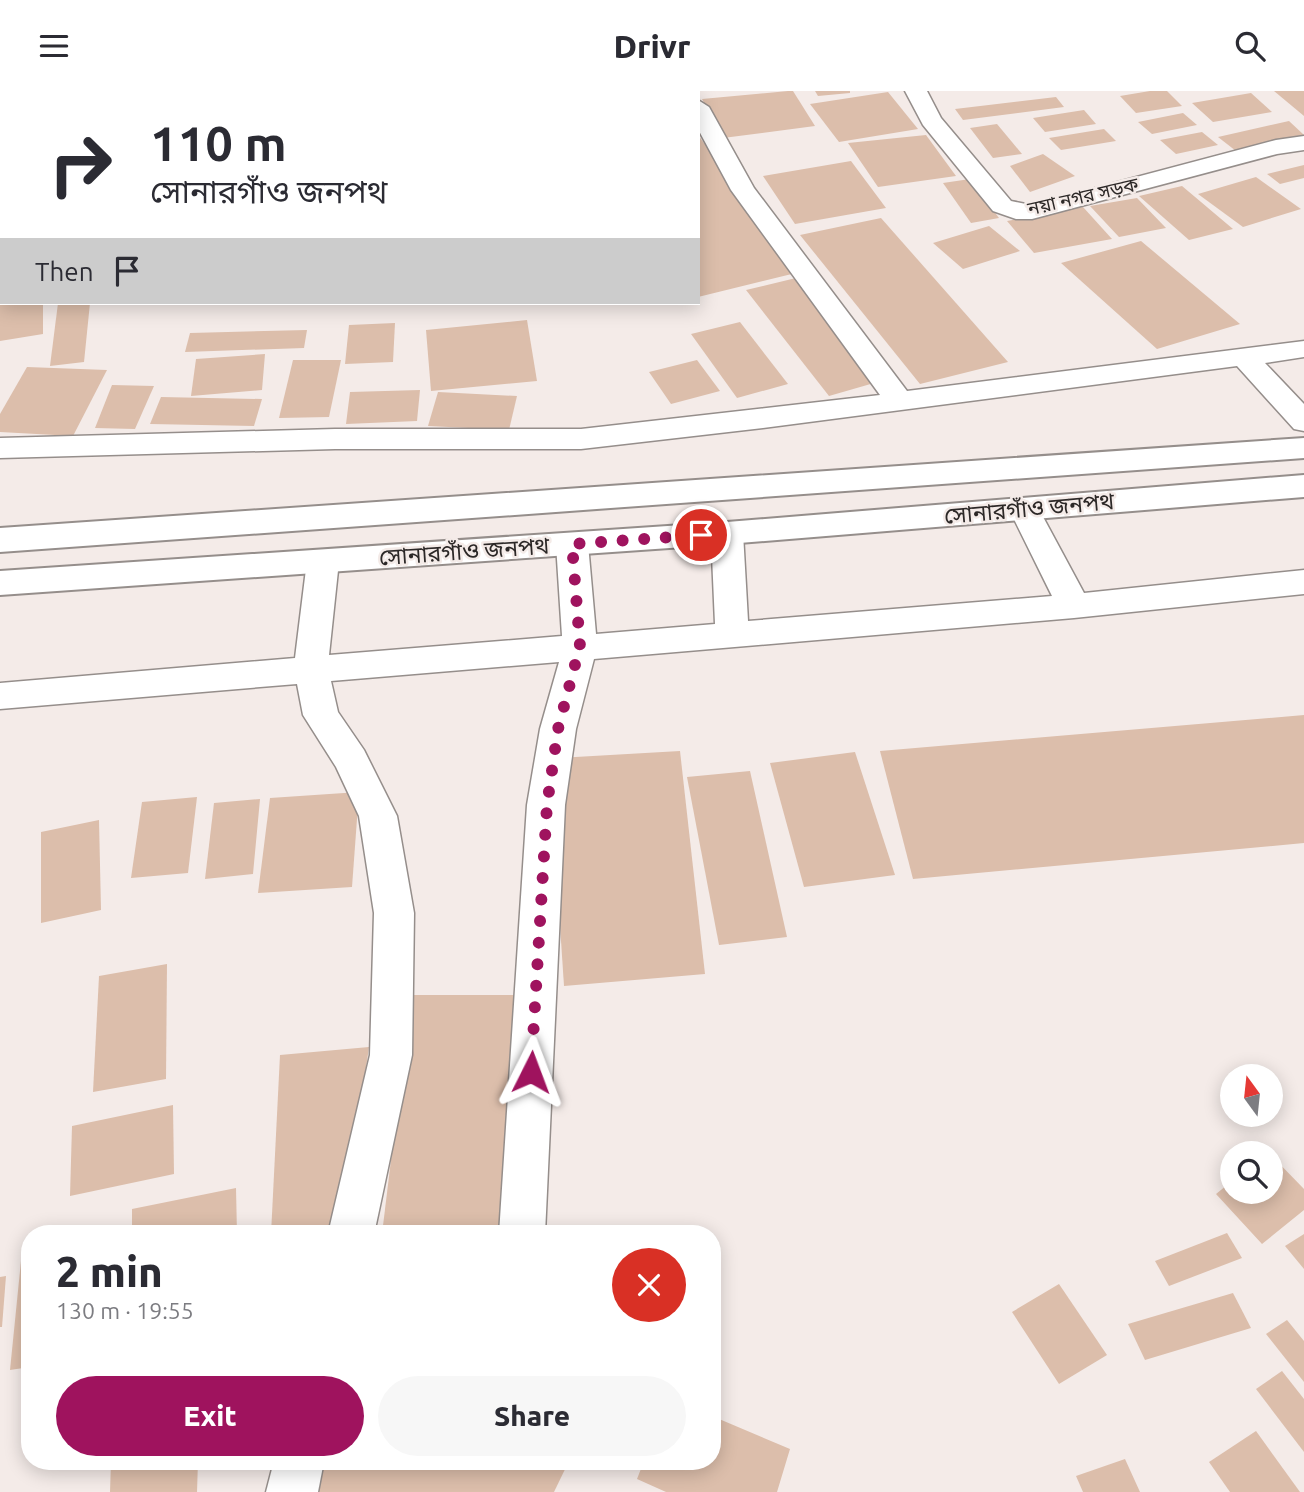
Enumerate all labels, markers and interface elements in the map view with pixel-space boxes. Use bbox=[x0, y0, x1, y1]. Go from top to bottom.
icon: menu bbox=[35, 27, 73, 65]
icon: search bbox=[1231, 27, 1269, 65]
text: Drivr bbox=[614, 28, 690, 64]
text: 110 m bbox=[150, 115, 287, 170]
icon: right bbox=[35, 119, 126, 210]
street label: নয়া নগর সড়ক bbox=[1025, 172, 1141, 220]
text: সোনারগাঁও জনপথ bbox=[150, 173, 387, 209]
icon: arrive bbox=[108, 252, 146, 290]
text: Then bbox=[35, 257, 94, 286]
street label: সোনারগাঁও জনপথ bbox=[943, 488, 1116, 528]
pin bbox=[671, 505, 731, 565]
icon: arrive bbox=[682, 516, 720, 554]
street label: সোনারগাঁও জনপথ bbox=[378, 532, 551, 569]
position arrow bbox=[494, 1035, 568, 1109]
north arrow bbox=[1220, 1064, 1283, 1127]
map controls bbox=[1220, 1064, 1283, 1204]
button: search bbox=[1220, 1141, 1283, 1204]
text: 2 min bbox=[56, 1248, 163, 1295]
button: close bbox=[612, 1248, 686, 1322]
text: 130 m · 19:55 bbox=[56, 1298, 194, 1323]
button: Exit bbox=[56, 1376, 364, 1456]
button: Share bbox=[378, 1376, 686, 1456]

